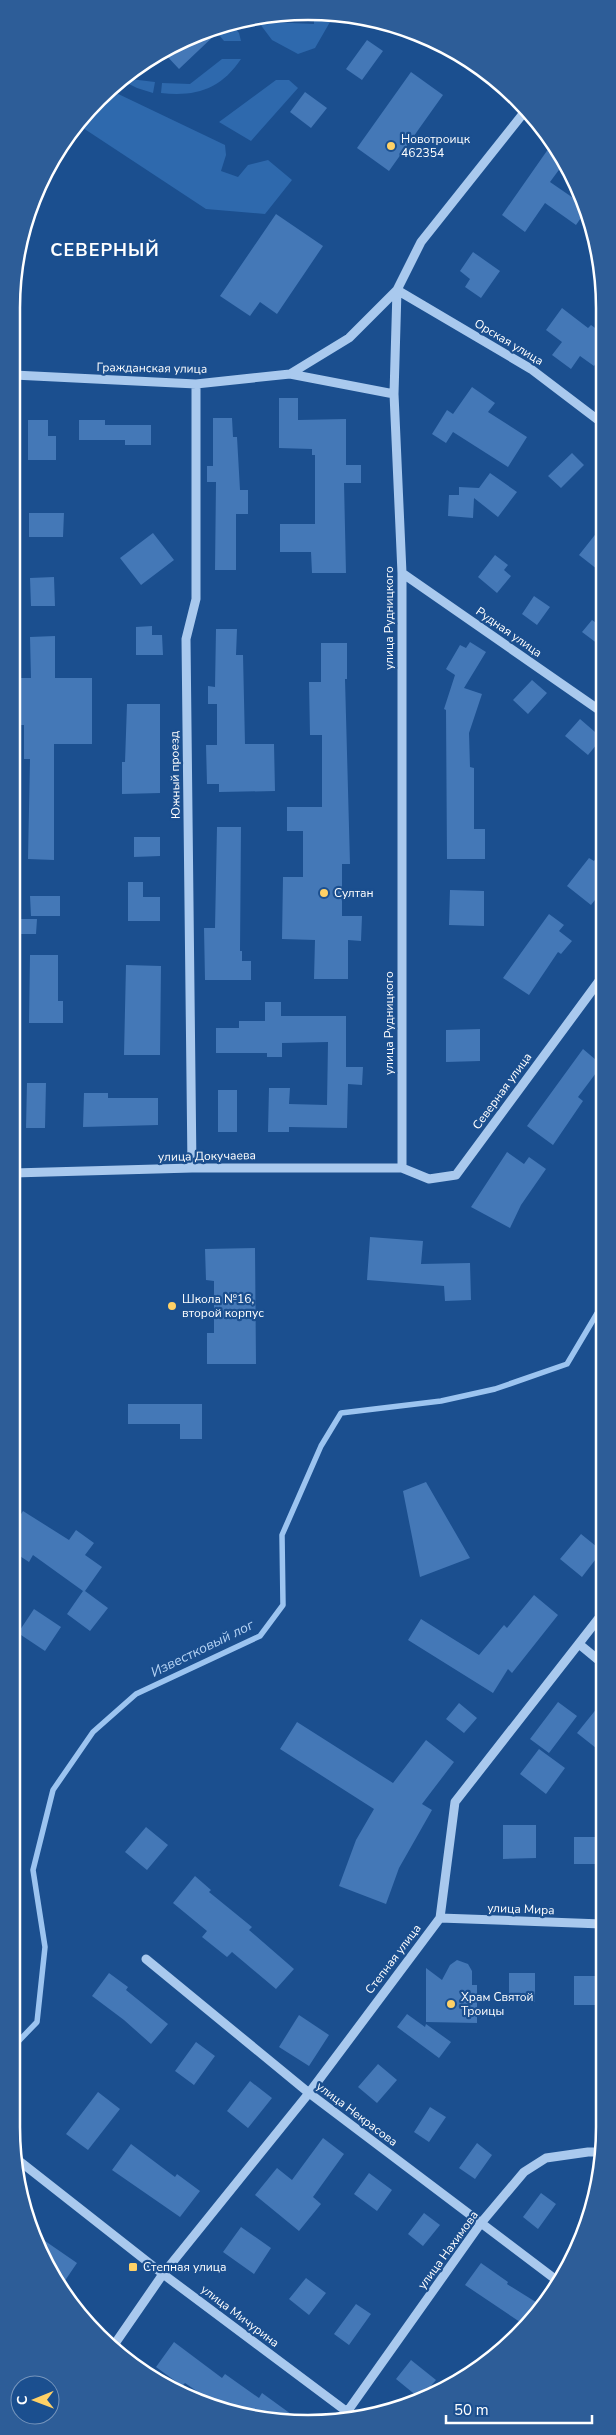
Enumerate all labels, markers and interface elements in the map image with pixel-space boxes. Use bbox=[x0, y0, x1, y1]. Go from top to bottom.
place label: Новотроицк 462354 bbox=[401, 131, 471, 161]
marker: Новотроицк 462354 bbox=[385, 140, 397, 152]
district label: СЕВЕРНЫЙ bbox=[50, 238, 160, 262]
street label: Орская улица bbox=[472, 315, 546, 369]
street label: Гражданская улица bbox=[97, 359, 207, 377]
street label: улица Рудницкого bbox=[381, 566, 397, 670]
street label: Рудная улица bbox=[473, 603, 545, 661]
street label: Южный проезд bbox=[166, 731, 184, 819]
place label: Султан bbox=[334, 885, 374, 901]
marker: Султан bbox=[318, 887, 330, 899]
street label: улица Рудницкого bbox=[381, 971, 397, 1075]
street label: Северная улица bbox=[469, 1049, 535, 1133]
street label: улица Докучаева bbox=[158, 1147, 256, 1165]
place label: Школа №16, второй корпус bbox=[182, 1291, 264, 1321]
marker: Школа №16, второй корпус bbox=[166, 1300, 178, 1312]
water label: Известковый лог bbox=[148, 1615, 258, 1682]
street label: улица Мира bbox=[487, 1900, 555, 1918]
street label: Степная улица bbox=[362, 1921, 424, 1997]
place label: Храм Святой Троицы bbox=[461, 1989, 534, 2019]
marker: Храм Святой Троицы bbox=[445, 1998, 457, 2010]
street label: улица Некрасова bbox=[313, 2078, 401, 2150]
street label: улица Нахимова bbox=[414, 2208, 482, 2292]
place label: Степная улица bbox=[143, 2259, 226, 2275]
marker: Степная улица bbox=[127, 2261, 139, 2273]
street label: улица Мичурина bbox=[197, 2281, 283, 2351]
north arrow bbox=[10, 2375, 60, 2425]
scale bar bbox=[446, 2392, 592, 2424]
text: С bbox=[13, 2395, 32, 2405]
text: 50 m bbox=[454, 2400, 489, 2420]

